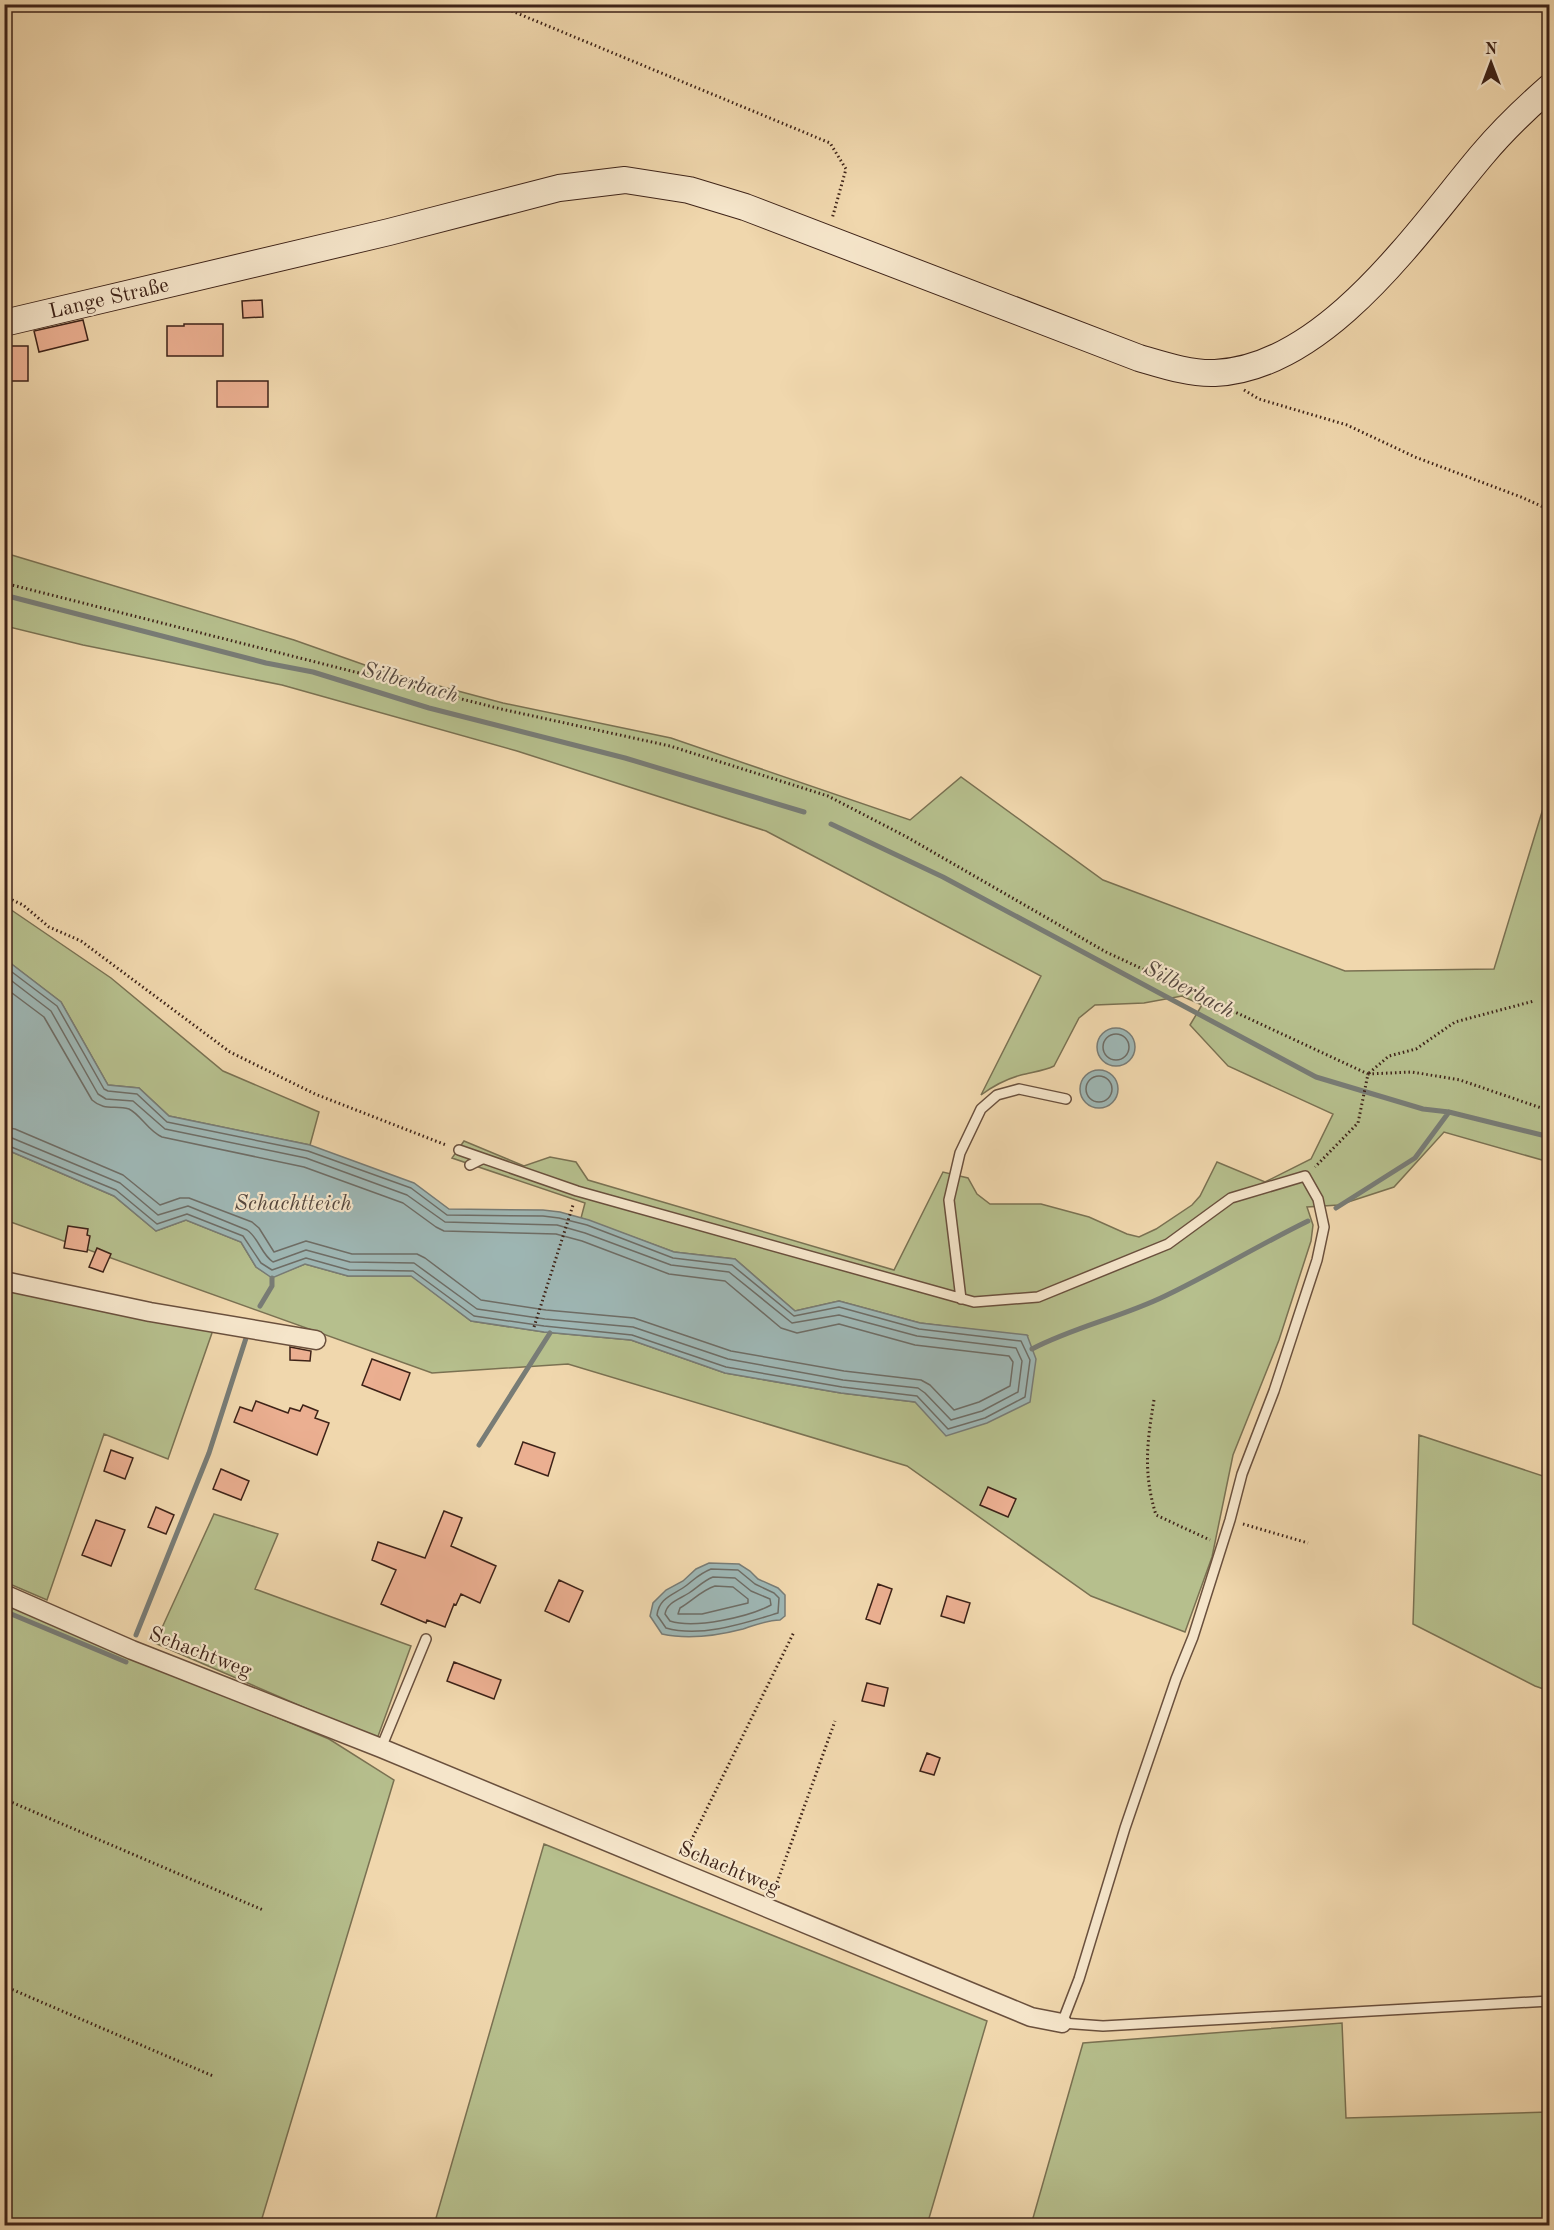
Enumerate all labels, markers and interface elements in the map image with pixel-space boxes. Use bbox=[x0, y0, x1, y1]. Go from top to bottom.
north arrow bbox=[1461, 33, 1521, 93]
text: N bbox=[1485, 42, 1498, 58]
street label: Lange Straße bbox=[47, 275, 171, 323]
water label: Silberbach bbox=[359, 659, 461, 707]
water label: Silberbach bbox=[1140, 957, 1238, 1023]
water label: Schachtteich bbox=[234, 1193, 352, 1215]
street label: Schachtweg bbox=[146, 1624, 255, 1682]
street label: Schachtweg bbox=[675, 1838, 784, 1900]

